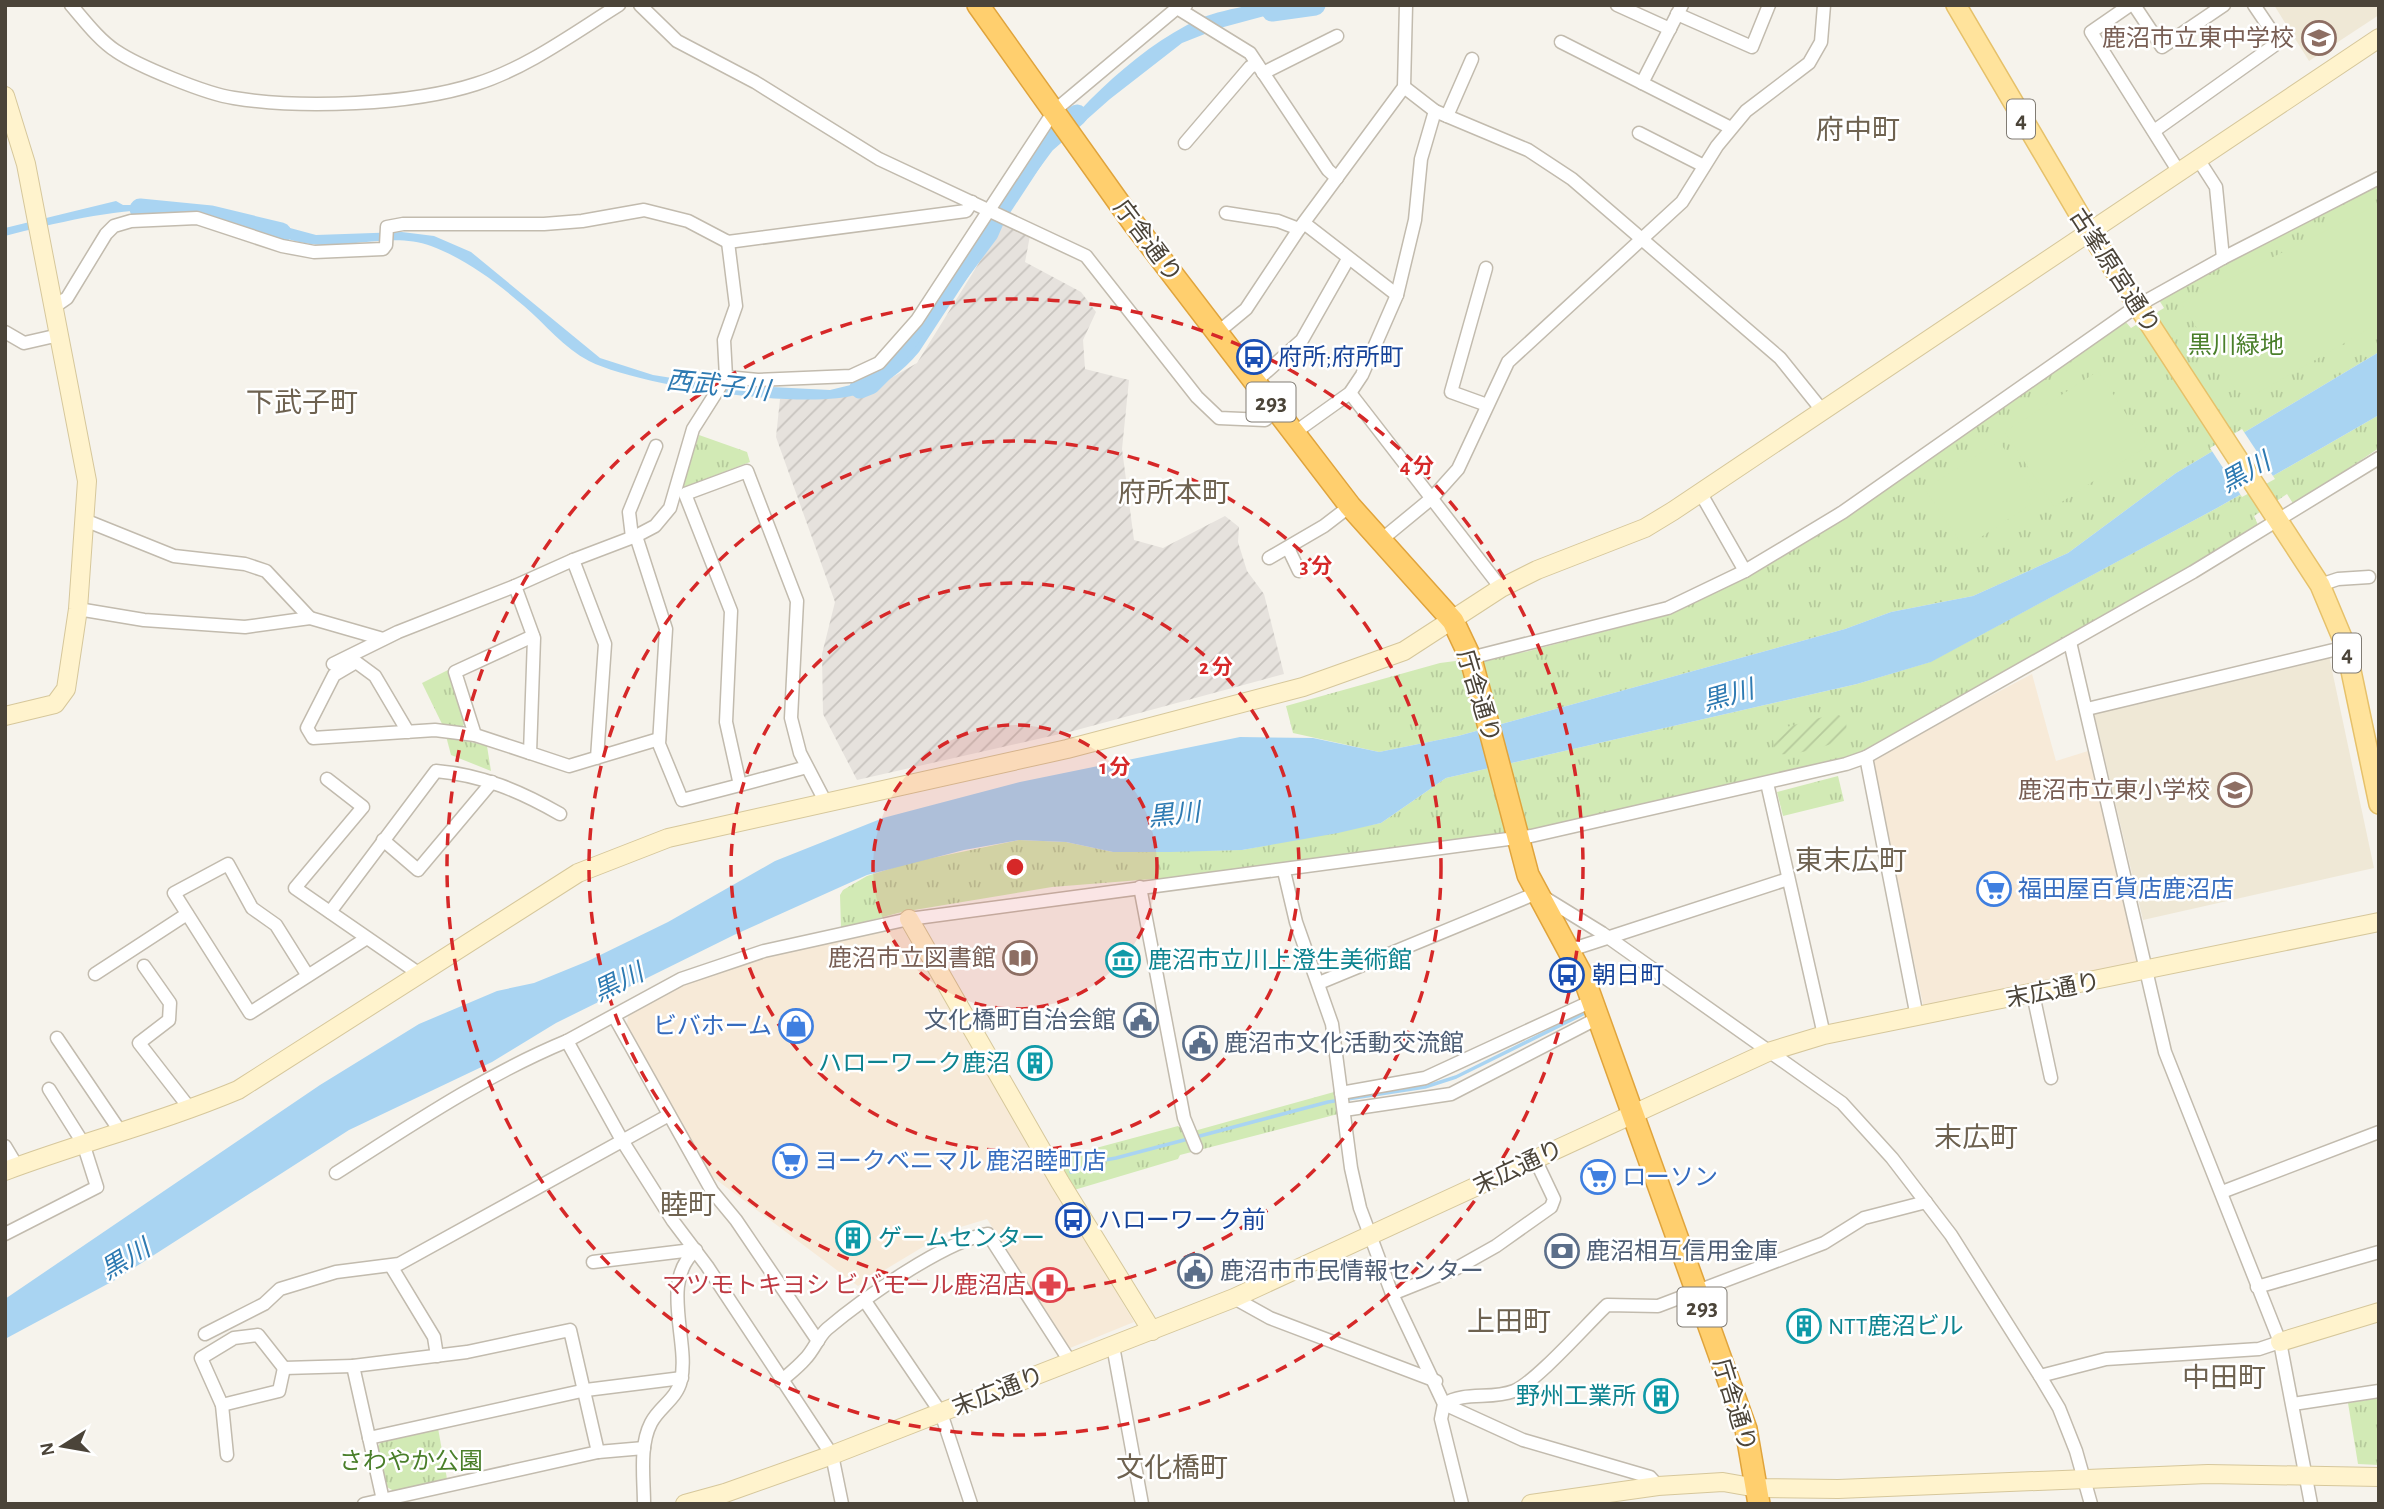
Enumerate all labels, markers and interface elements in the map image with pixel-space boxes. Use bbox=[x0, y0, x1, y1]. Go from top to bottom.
school or university icon: 鹿沼市立東中学校 bbox=[2300, 19, 2338, 57]
place label: 鹿沼市立東中学校 bbox=[2102, 25, 2294, 51]
road number: 4 bbox=[2007, 100, 2035, 138]
district label: 府中町 bbox=[1816, 115, 1900, 145]
street label: 庁舎通り bbox=[1109, 195, 1187, 287]
street label: 古峯原宮通り bbox=[2065, 204, 2165, 338]
park label: 黒川緑地 bbox=[2188, 332, 2284, 358]
bus stop icon: 府所;府所町 bbox=[1235, 338, 1273, 376]
place label: 府所;府所町 bbox=[1278, 345, 1404, 370]
water label: 西武子川 bbox=[665, 367, 774, 405]
road number: 293 bbox=[1246, 382, 1296, 422]
district label: 下武子町 bbox=[246, 388, 358, 418]
water label: 黒川 bbox=[2216, 447, 2277, 497]
text: 4 分 bbox=[1400, 455, 1434, 477]
district label: 府所本町 bbox=[1118, 478, 1230, 508]
text: 3 分 bbox=[1299, 555, 1333, 577]
road number: 4 bbox=[2333, 634, 2361, 673]
street label: 庁舎通り bbox=[1453, 646, 1505, 746]
text: 2 分 bbox=[1199, 656, 1233, 678]
water label: 黒川 bbox=[1700, 675, 1760, 716]
text: 1 分 bbox=[1099, 756, 1131, 778]
school or university icon: 鹿沼市立東小学校 bbox=[2216, 771, 2254, 809]
place label: 鹿沼市立東小学校 bbox=[2018, 777, 2210, 803]
water label: 黒川 bbox=[1147, 799, 1204, 831]
district label: 東末広町 bbox=[1795, 846, 1907, 876]
centre of rings bbox=[1003, 855, 1027, 879]
supermarket icon: 福田屋百貨店鹿沼店 bbox=[1975, 870, 2013, 908]
place label: 福田屋百貨店鹿沼店 bbox=[2018, 876, 2234, 902]
library icon: 鹿沼市立図書館 bbox=[1001, 939, 1039, 977]
museum icon: 鹿沼市立川上澄生美術館 bbox=[1104, 941, 1142, 979]
place label: 鹿沼市立図書館 bbox=[828, 945, 996, 971]
place label: 鹿沼市立川上澄生美術館 bbox=[1148, 947, 1412, 973]
bus stop icon: 朝日町 bbox=[1548, 956, 1586, 994]
water label: 黒川 bbox=[589, 959, 650, 1006]
place label: 朝日町 bbox=[1592, 962, 1664, 988]
street label: 末広通り bbox=[2003, 968, 2103, 1012]
public building icon: 文化橋町自治会館 bbox=[1122, 1001, 1160, 1039]
shop icon: ビバホーム bbox=[777, 1007, 815, 1045]
place label: 文化橋町自治会館 bbox=[924, 1007, 1116, 1033]
place label: ビバホーム bbox=[653, 1014, 772, 1039]
public building icon: 鹿沼市文化活動交流館 bbox=[1181, 1024, 1219, 1062]
place label: 鹿沼市文化活動交流館 bbox=[1224, 1030, 1464, 1056]
building icon: ハローワーク鹿沼 bbox=[1016, 1044, 1054, 1082]
place label: ハローワーク鹿沼 bbox=[818, 1050, 1010, 1076]
district label: 末広町 bbox=[1934, 1123, 2018, 1153]
street label: 末広通り bbox=[1469, 1135, 1567, 1199]
supermarket icon: ヨークベニマル 鹿沼睦町店 bbox=[771, 1142, 809, 1180]
place label: ヨークベニマル 鹿沼睦町店 bbox=[814, 1148, 1106, 1174]
supermarket icon: ローソン bbox=[1579, 1158, 1617, 1196]
place label: ローソン bbox=[1622, 1166, 1718, 1190]
district label: 睦町 bbox=[660, 1190, 716, 1220]
bus stop icon: ハローワーク前 bbox=[1054, 1201, 1092, 1239]
place label: ハローワーク前 bbox=[1098, 1207, 1266, 1233]
building icon: ゲームセンター bbox=[834, 1219, 872, 1257]
place label: ゲームセンター bbox=[878, 1226, 1045, 1251]
bank icon: 鹿沼相互信用金庫 bbox=[1543, 1232, 1581, 1270]
water label: 黒川 bbox=[97, 1234, 157, 1284]
place label: 鹿沼相互信用金庫 bbox=[1586, 1238, 1778, 1264]
public building icon: 鹿沼市市民情報センター bbox=[1176, 1252, 1214, 1290]
place label: 鹿沼市市民情報センター bbox=[1220, 1258, 1484, 1284]
pharmacy icon: マツモトキヨシ ビバモール鹿沼店 bbox=[1031, 1266, 1069, 1304]
place label: マツモトキヨシ ビバモール鹿沼店 bbox=[662, 1272, 1026, 1298]
road number: 293 bbox=[1678, 1288, 1726, 1326]
building icon: NTT鹿沼ビル bbox=[1785, 1307, 1823, 1345]
district label: 上田町 bbox=[1467, 1308, 1551, 1337]
place label: NTT鹿沼ビル bbox=[1828, 1313, 1964, 1339]
street label: 庁舎通り bbox=[1709, 1355, 1761, 1455]
street label: 末広通り bbox=[949, 1362, 1047, 1420]
district label: 中田町 bbox=[2182, 1363, 2266, 1393]
building icon: 野州工業所 bbox=[1642, 1377, 1680, 1415]
place label: 野州工業所 bbox=[1516, 1383, 1636, 1409]
north arrow bbox=[28, 1411, 98, 1481]
text: N bbox=[37, 1441, 58, 1457]
park label: さわやか公園 bbox=[339, 1449, 483, 1474]
district label: 文化橋町 bbox=[1116, 1453, 1228, 1483]

